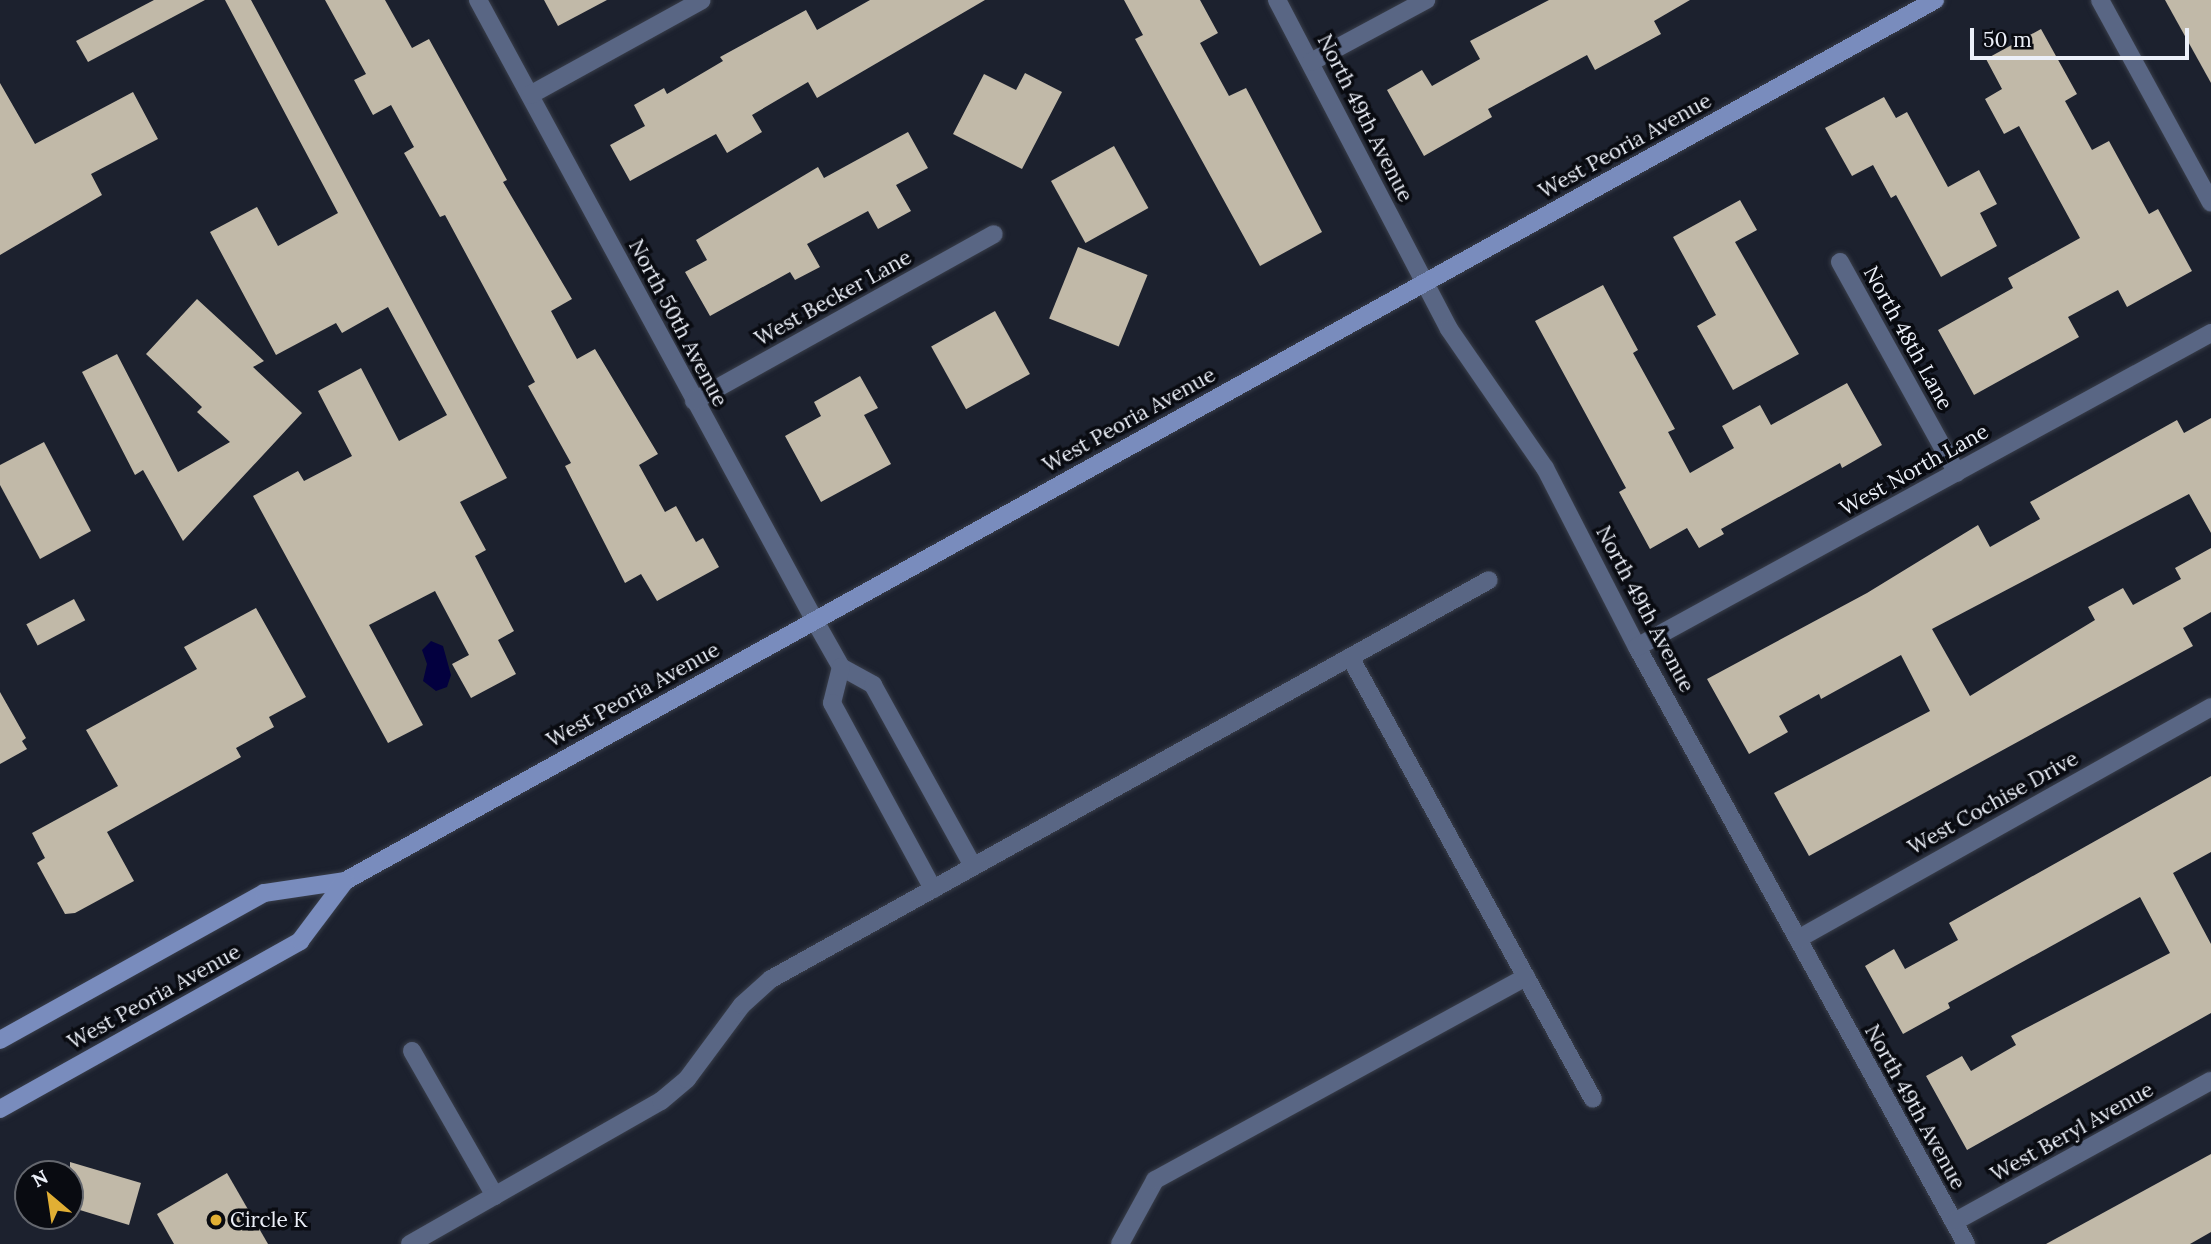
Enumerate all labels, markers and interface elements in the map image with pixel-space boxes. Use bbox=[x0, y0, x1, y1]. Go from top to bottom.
scale bar bbox=[1973, 14, 2192, 58]
text: 50 m bbox=[1983, 26, 2032, 53]
street label: North 49th Avenue bbox=[1312, 30, 1418, 206]
street label: West Peoria Avenue bbox=[1534, 88, 1716, 204]
street label: North 50th Avenue bbox=[623, 235, 733, 411]
street label: West Becker Lane bbox=[750, 245, 916, 351]
street label: North 48th Lane bbox=[1858, 262, 1958, 414]
street label: West Peoria Avenue bbox=[1038, 362, 1220, 478]
street label: West North Lane bbox=[1835, 419, 1993, 521]
street label: North 49th Avenue bbox=[1591, 522, 1699, 696]
street label: West Peoria Avenue bbox=[542, 637, 724, 753]
street label: West Cochise Drive bbox=[1904, 746, 2082, 860]
street label: West Peoria Avenue bbox=[63, 939, 245, 1055]
street label: North 49th Avenue bbox=[1859, 1020, 1971, 1194]
street label: West Beryl Avenue bbox=[1986, 1077, 2158, 1187]
north arrow bbox=[14, 1160, 84, 1230]
text: N bbox=[28, 1164, 52, 1192]
place label: Circle K bbox=[230, 1207, 308, 1233]
marker: Circle K bbox=[208, 1212, 224, 1228]

